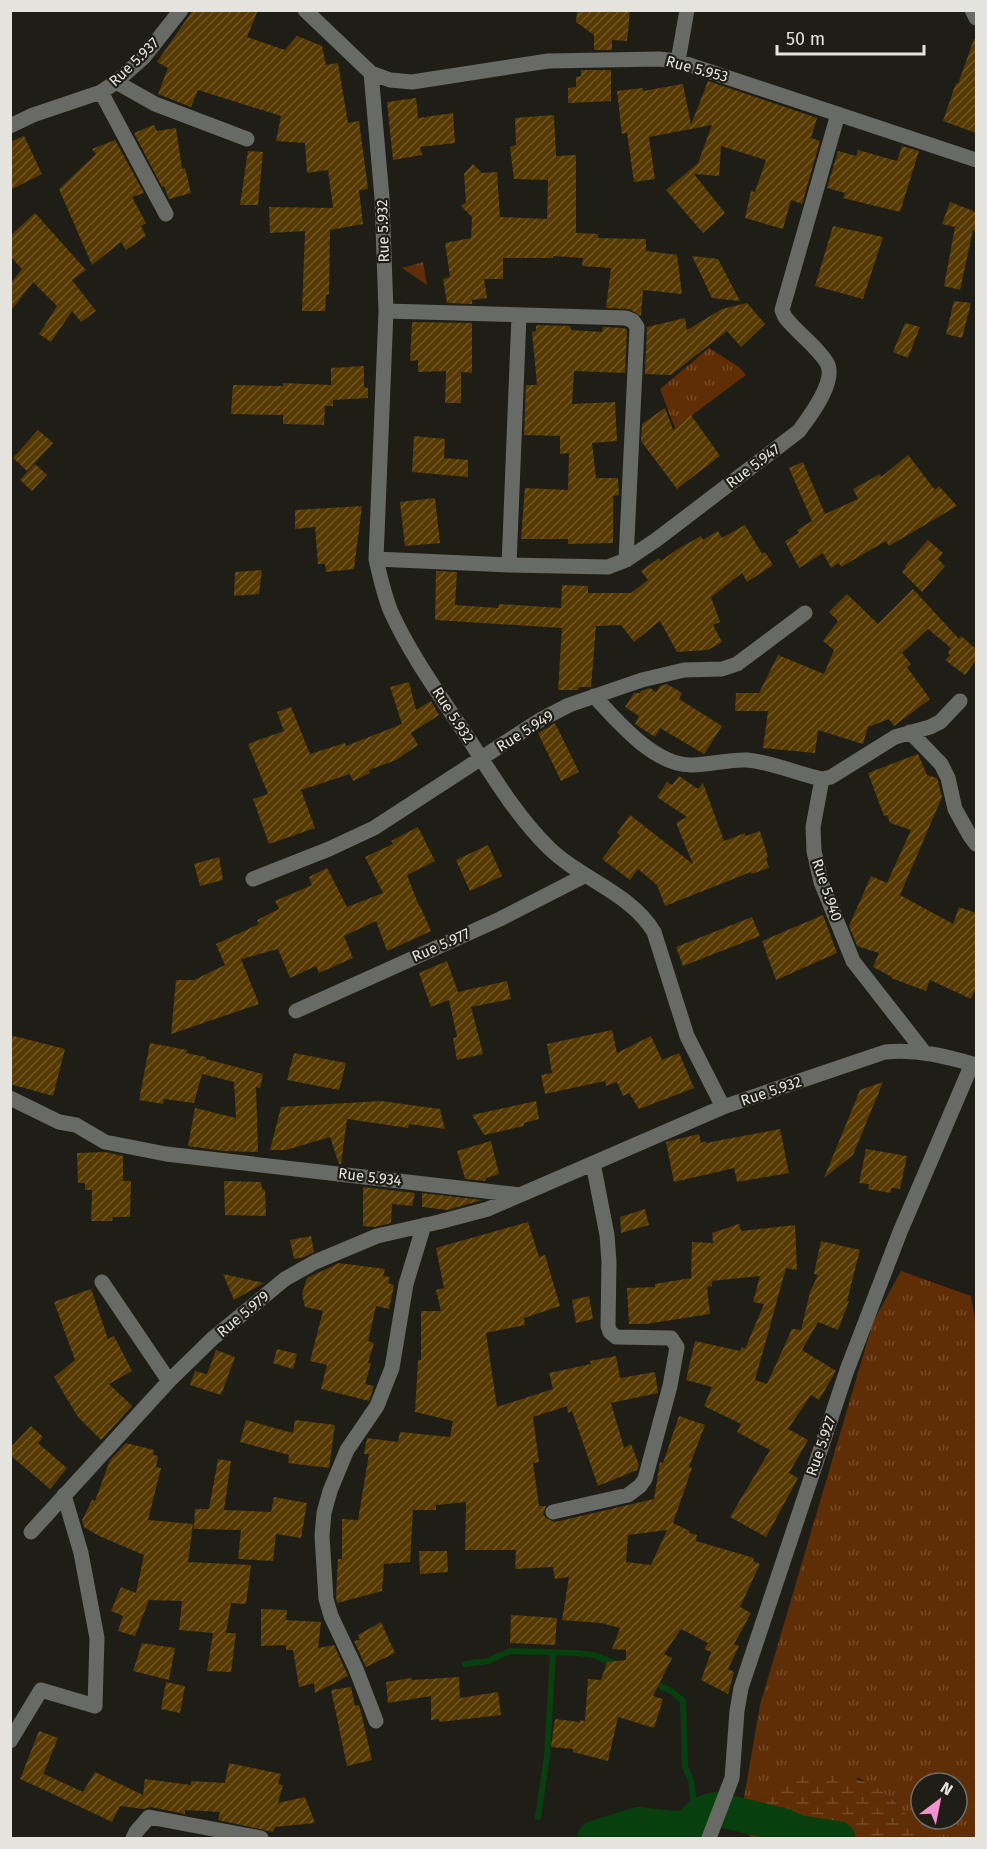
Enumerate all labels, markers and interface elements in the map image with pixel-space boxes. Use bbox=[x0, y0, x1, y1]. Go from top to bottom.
scale bar bbox=[777, 18, 924, 56]
text: 50 m bbox=[786, 28, 825, 50]
street label: Rue 5.937 bbox=[105, 34, 163, 90]
street label: Rue 5.953 bbox=[664, 52, 730, 86]
street label: Rue 5.932 bbox=[373, 199, 393, 263]
street label: Rue 5.947 bbox=[723, 440, 784, 492]
street label: Rue 5.932 bbox=[428, 684, 478, 746]
street label: Rue 5.949 bbox=[493, 706, 557, 756]
street label: Rue 5.940 bbox=[808, 856, 846, 924]
street label: Rue 5.977 bbox=[409, 924, 473, 966]
street label: Rue 5.932 bbox=[738, 1072, 804, 1110]
street label: Rue 5.934 bbox=[337, 1164, 403, 1190]
street label: Rue 5.979 bbox=[213, 1287, 273, 1341]
street label: Rue 5.927 bbox=[802, 1413, 840, 1478]
north arrow bbox=[909, 1771, 969, 1831]
text: N bbox=[937, 1778, 956, 1800]

